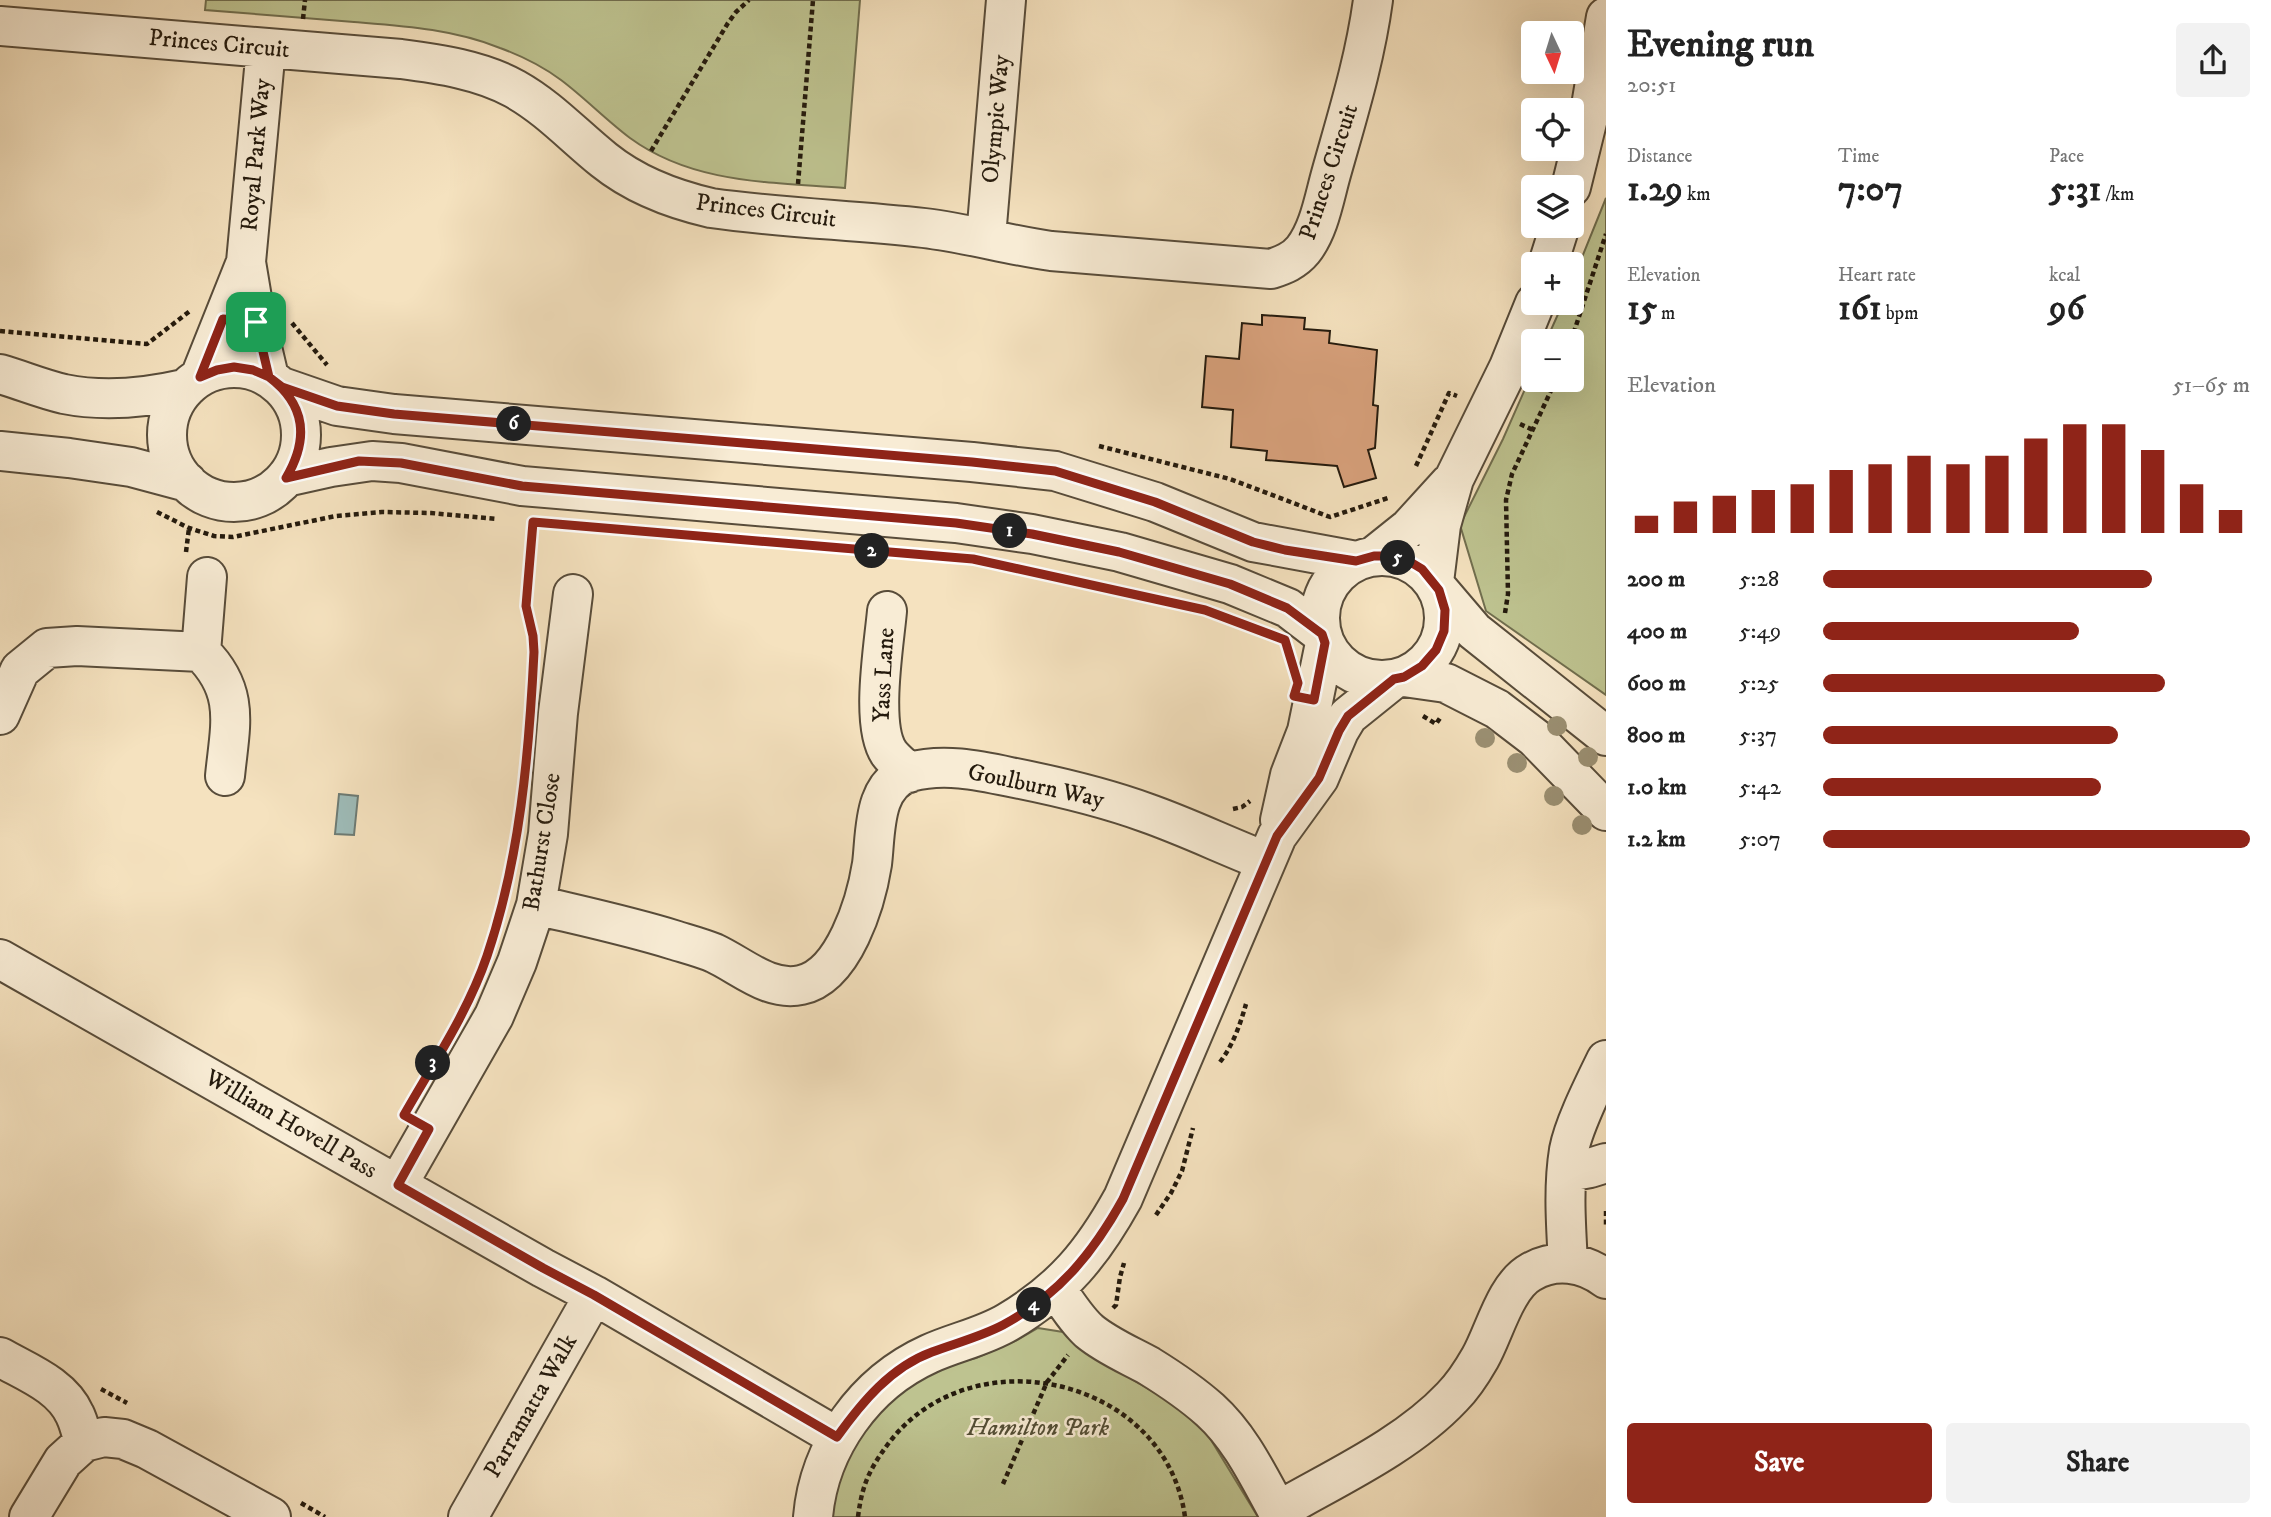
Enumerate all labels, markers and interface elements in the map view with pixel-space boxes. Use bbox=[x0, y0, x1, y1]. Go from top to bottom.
north arrow bbox=[1521, 21, 1584, 84]
map controls bbox=[1521, 21, 1584, 392]
text: Evening run bbox=[1627, 21, 1814, 69]
street label: Princes Circuit bbox=[147, 23, 291, 65]
button: share bbox=[2176, 23, 2250, 97]
street label: Olympic Way bbox=[975, 53, 1017, 184]
text: 20:51 bbox=[1627, 71, 1677, 100]
street label: Royal Park Way bbox=[234, 77, 278, 233]
button: locate bbox=[1521, 98, 1584, 161]
street label: Princes Circuit bbox=[1293, 100, 1365, 244]
text: Distance bbox=[1627, 145, 1692, 168]
text: Time bbox=[1838, 145, 1879, 168]
text: Pace bbox=[2049, 145, 2084, 168]
text: 1.29 bbox=[1627, 168, 1683, 212]
text: 7:07 bbox=[1838, 168, 1903, 212]
text: 5:31 bbox=[2049, 168, 2101, 212]
button: layers bbox=[1521, 175, 1584, 238]
text: km bbox=[1683, 183, 1711, 206]
text: /km bbox=[2101, 183, 2134, 206]
street label: Princes Circuit bbox=[694, 187, 838, 235]
button: + bbox=[1521, 252, 1584, 315]
text: Elevation bbox=[1627, 264, 1701, 287]
text: Heart rate bbox=[1838, 264, 1916, 287]
text: kcal bbox=[2049, 264, 2080, 287]
text: 15 bbox=[1627, 287, 1657, 331]
text: 161 bbox=[1838, 287, 1882, 331]
text: 96 bbox=[2049, 287, 2085, 331]
pin bbox=[226, 292, 286, 352]
text: m bbox=[1657, 302, 1675, 325]
text: bpm bbox=[1882, 302, 1918, 325]
icon: arrive bbox=[237, 303, 275, 341]
button: − bbox=[1521, 329, 1584, 392]
text: Elevation bbox=[1627, 371, 1716, 400]
text: 51–65 m bbox=[2172, 371, 2250, 400]
pin: 6 bbox=[496, 406, 532, 442]
text: 6 bbox=[509, 412, 518, 435]
pin: 1 bbox=[992, 514, 1028, 548]
text: 1 bbox=[1006, 519, 1013, 542]
pin: 2 bbox=[854, 534, 890, 568]
text: 2 bbox=[867, 539, 876, 562]
pin: 5 bbox=[1380, 540, 1416, 576]
text: 5 bbox=[1393, 546, 1402, 569]
text: 200 m bbox=[1627, 565, 1685, 594]
text: 5:28 bbox=[1739, 565, 1779, 594]
text: 400 m bbox=[1627, 617, 1687, 646]
text: 5:49 bbox=[1739, 617, 1781, 646]
street label: Yass Lane bbox=[867, 627, 901, 723]
text: 600 m bbox=[1627, 669, 1686, 698]
text: 5:25 bbox=[1739, 669, 1779, 698]
text: 800 m bbox=[1627, 721, 1685, 750]
text: 5:37 bbox=[1739, 721, 1777, 750]
street label: Goulburn Way bbox=[965, 757, 1108, 815]
street label: Bathurst Close bbox=[516, 771, 568, 913]
text: 1.0 km bbox=[1627, 773, 1687, 802]
text: 5:42 bbox=[1739, 773, 1781, 802]
text: 1.2 km bbox=[1627, 825, 1686, 854]
text: 5:07 bbox=[1739, 825, 1781, 854]
pin: 3 bbox=[416, 1046, 450, 1080]
text: 3 bbox=[429, 1051, 436, 1074]
street label: William Hovell Pass bbox=[199, 1062, 382, 1185]
pin: 4 bbox=[1016, 1288, 1052, 1322]
text: 4 bbox=[1028, 1293, 1039, 1316]
street label: Parramatta Walk bbox=[478, 1329, 584, 1483]
park label: Hamilton Park bbox=[966, 1413, 1109, 1443]
button: Save bbox=[1627, 1423, 1932, 1503]
button: Share bbox=[1946, 1423, 2250, 1503]

